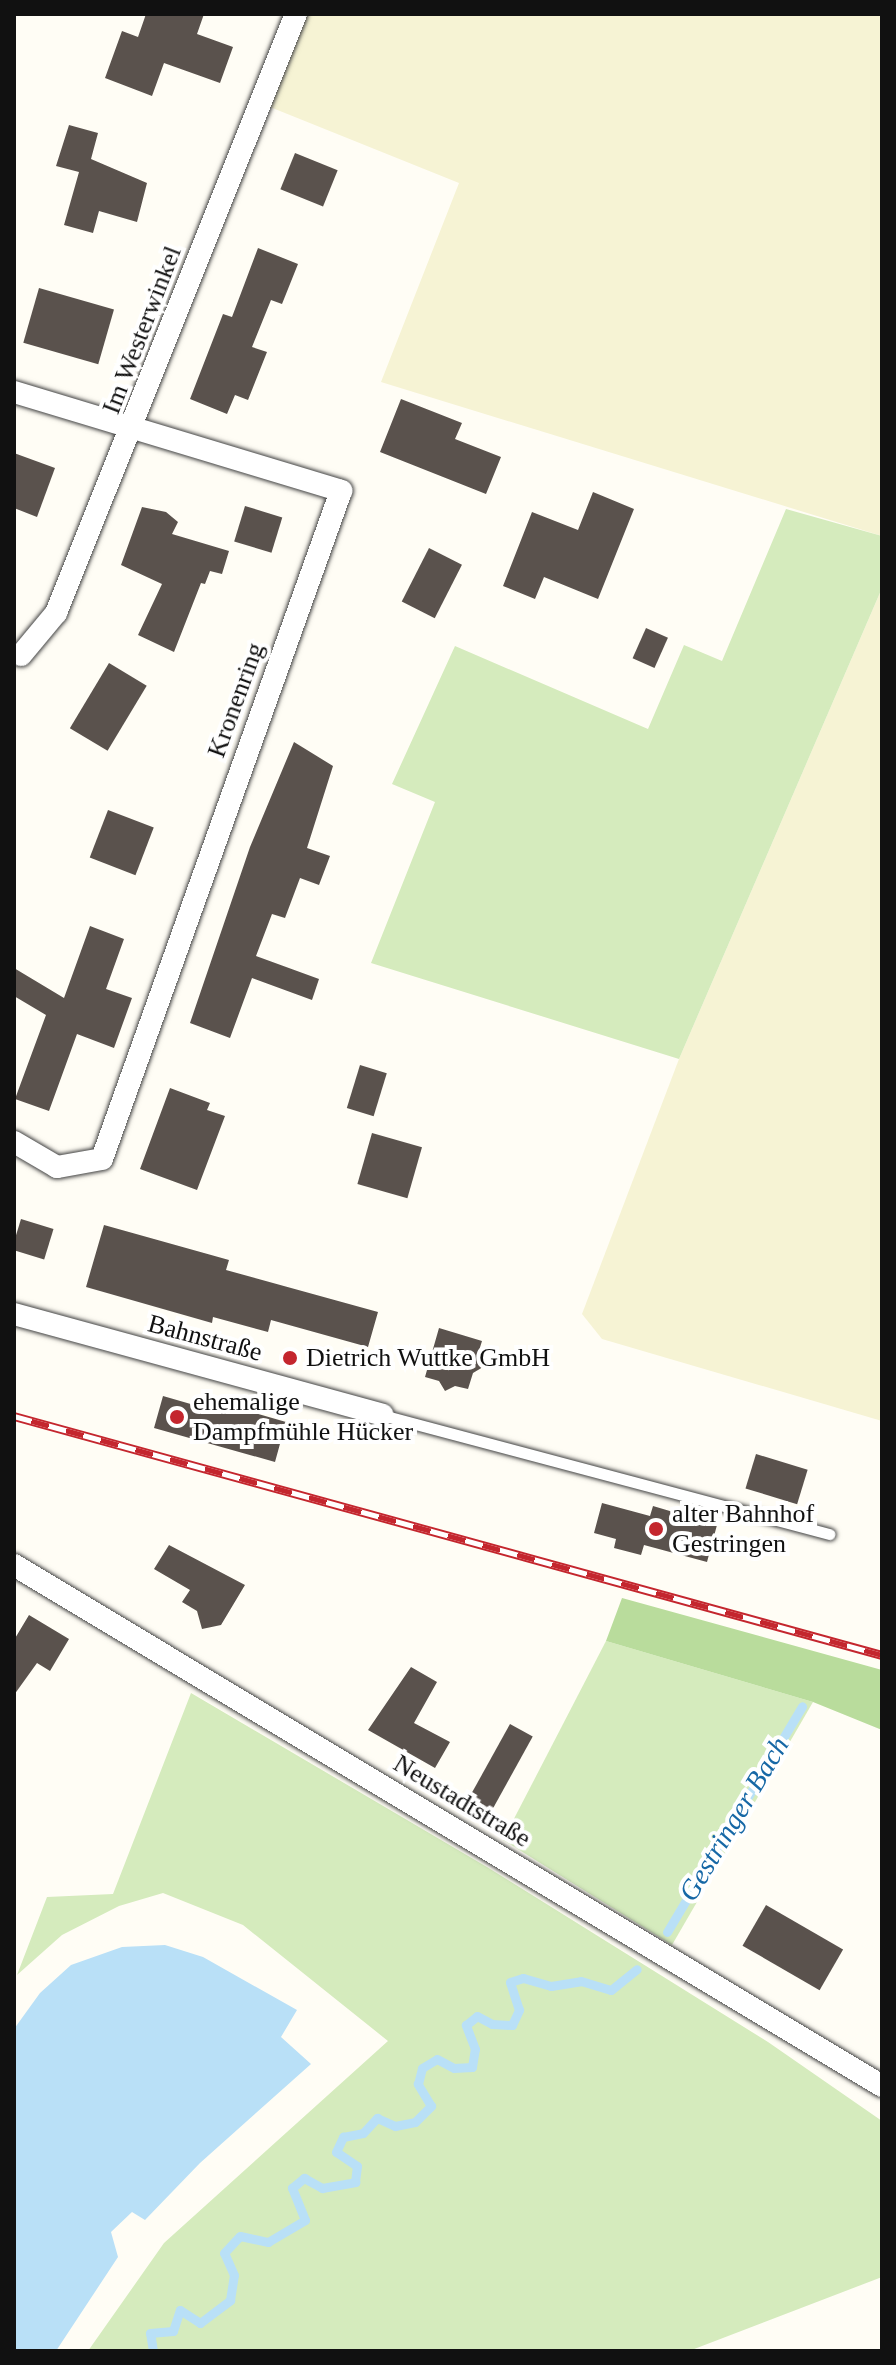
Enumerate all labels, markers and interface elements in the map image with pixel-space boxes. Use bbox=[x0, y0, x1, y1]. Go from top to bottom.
street label: Im Westerwinkel bbox=[96, 241, 188, 419]
street label: Kronenring bbox=[201, 638, 271, 762]
street label: Bahnstraße bbox=[144, 1308, 266, 1368]
place label: Dietrich Wuttke GmbH bbox=[306, 1342, 550, 1374]
marker: Dietrich Wuttke GmbH bbox=[281, 1349, 299, 1367]
place label: ehemalige Dampfmühle Hücker bbox=[193, 1386, 413, 1448]
marker: ehemalige Dampfmühle Hücker bbox=[168, 1408, 186, 1426]
place label: alter Bahnhof Gestringen bbox=[672, 1498, 814, 1560]
marker: alter Bahnhof Gestringen bbox=[647, 1520, 665, 1538]
water label: Gestringer Bach bbox=[672, 1731, 796, 1907]
street label: Neustadtstraße bbox=[388, 1748, 536, 1854]

